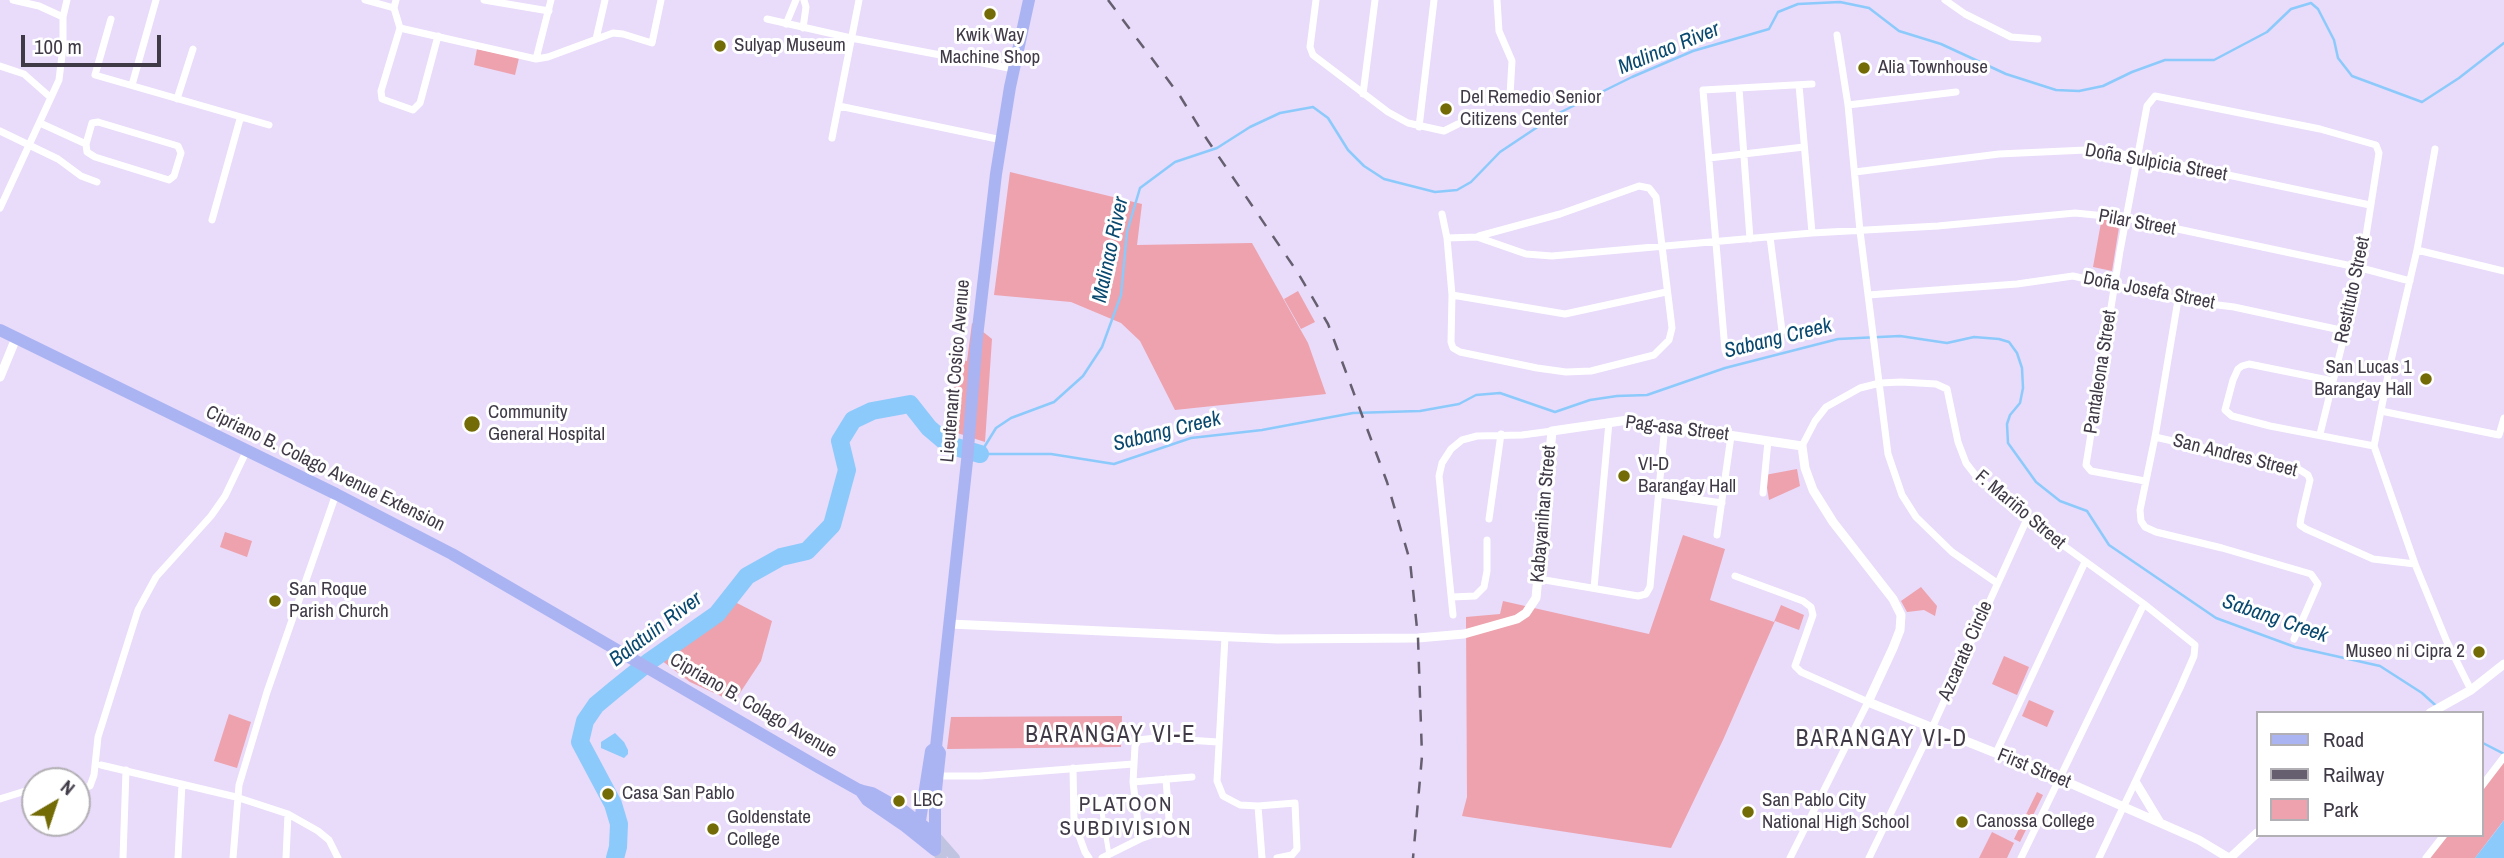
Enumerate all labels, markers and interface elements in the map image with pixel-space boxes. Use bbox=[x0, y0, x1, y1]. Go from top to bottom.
marker: Kwik Way Machine Shop bbox=[982, 6, 998, 22]
water label: Malinao River bbox=[1615, 17, 1723, 81]
scale bar bbox=[24, 21, 164, 65]
place label: Kwik Way Machine Shop bbox=[940, 25, 1040, 69]
text: 100 m bbox=[34, 32, 82, 61]
place label: Sulyap Museum bbox=[734, 35, 846, 57]
marker: Sulyap Museum bbox=[712, 38, 728, 54]
place label: Alia Townhouse bbox=[1878, 57, 1988, 79]
marker: Alia Townhouse bbox=[1856, 60, 1872, 76]
place label: Del Remedio Senior Citizens Center bbox=[1460, 87, 1601, 131]
marker: Del Remedio Senior Citizens Center bbox=[1438, 101, 1454, 117]
street label: Doña Sulpicia Street bbox=[2083, 139, 2229, 187]
water label: Malinao River bbox=[1088, 195, 1134, 305]
street label: Pilar Street bbox=[2097, 205, 2177, 241]
street label: Restituto Street bbox=[2331, 235, 2375, 345]
street label: Doña Josefa Street bbox=[2081, 267, 2217, 315]
street label: Lieutenant Cosico Avenue bbox=[937, 279, 975, 463]
street label: Pantaleona Street bbox=[2080, 309, 2122, 435]
water label: Sabang Creek bbox=[1722, 313, 1834, 365]
place label: San Lucas 1 Barangay Hall bbox=[2314, 357, 2412, 401]
marker: San Lucas 1 Barangay Hall bbox=[2418, 371, 2434, 387]
street label: Cipriano B. Colago Avenue Extension bbox=[202, 401, 448, 537]
place label: Community General Hospital bbox=[488, 402, 605, 446]
water label: Sabang Creek bbox=[1111, 406, 1223, 458]
street label: Pag-asa Street bbox=[1624, 411, 1730, 447]
marker: Community General Hospital bbox=[462, 414, 482, 434]
street label: San Andres Street bbox=[2170, 430, 2300, 482]
street label: Kabayanihan Street bbox=[1527, 444, 1561, 584]
place label: VI-D Barangay Hall bbox=[1638, 454, 1736, 498]
street label: F. Mariño Street bbox=[1970, 466, 2070, 554]
marker: VI-D Barangay Hall bbox=[1616, 468, 1632, 484]
place label: San Roque Parish Church bbox=[289, 579, 389, 623]
water label: Balatuin River bbox=[605, 587, 707, 673]
water label: Sabang Creek bbox=[2219, 589, 2331, 649]
marker: San Roque Parish Church bbox=[267, 593, 283, 609]
street label: Azcarate Circle bbox=[1934, 598, 1998, 704]
place label: Museo ni Cipra 2 bbox=[2345, 641, 2465, 663]
marker: Museo ni Cipra 2 bbox=[2471, 644, 2487, 660]
street label: Cipriano B. Colago Avenue bbox=[665, 649, 841, 763]
legend bbox=[2256, 711, 2483, 837]
district label: BARANGAY VI-E bbox=[1027, 722, 1195, 750]
text: Road bbox=[2323, 725, 2364, 754]
district label: BARANGAY VI-D bbox=[1797, 726, 1967, 754]
street label: First Street bbox=[1994, 744, 2074, 794]
text: Railway bbox=[2323, 760, 2384, 789]
north arrow bbox=[21, 767, 91, 837]
text: N bbox=[55, 774, 81, 801]
place label: Casa San Pablo bbox=[622, 783, 735, 805]
marker: Casa San Pablo bbox=[600, 786, 616, 802]
place label: LBC bbox=[913, 790, 943, 812]
place label: San Pablo City National High School bbox=[1762, 790, 1909, 834]
district label: PLATOON SUBDIVISION bbox=[1061, 792, 1191, 842]
marker: LBC bbox=[891, 793, 907, 809]
text: Park bbox=[2323, 795, 2358, 824]
marker: San Pablo City National High School bbox=[1740, 804, 1756, 820]
place label: Goldenstate College bbox=[727, 807, 811, 851]
place label: Canossa College bbox=[1976, 811, 2095, 833]
marker: Canossa College bbox=[1954, 814, 1970, 830]
marker: Goldenstate College bbox=[705, 821, 721, 837]

